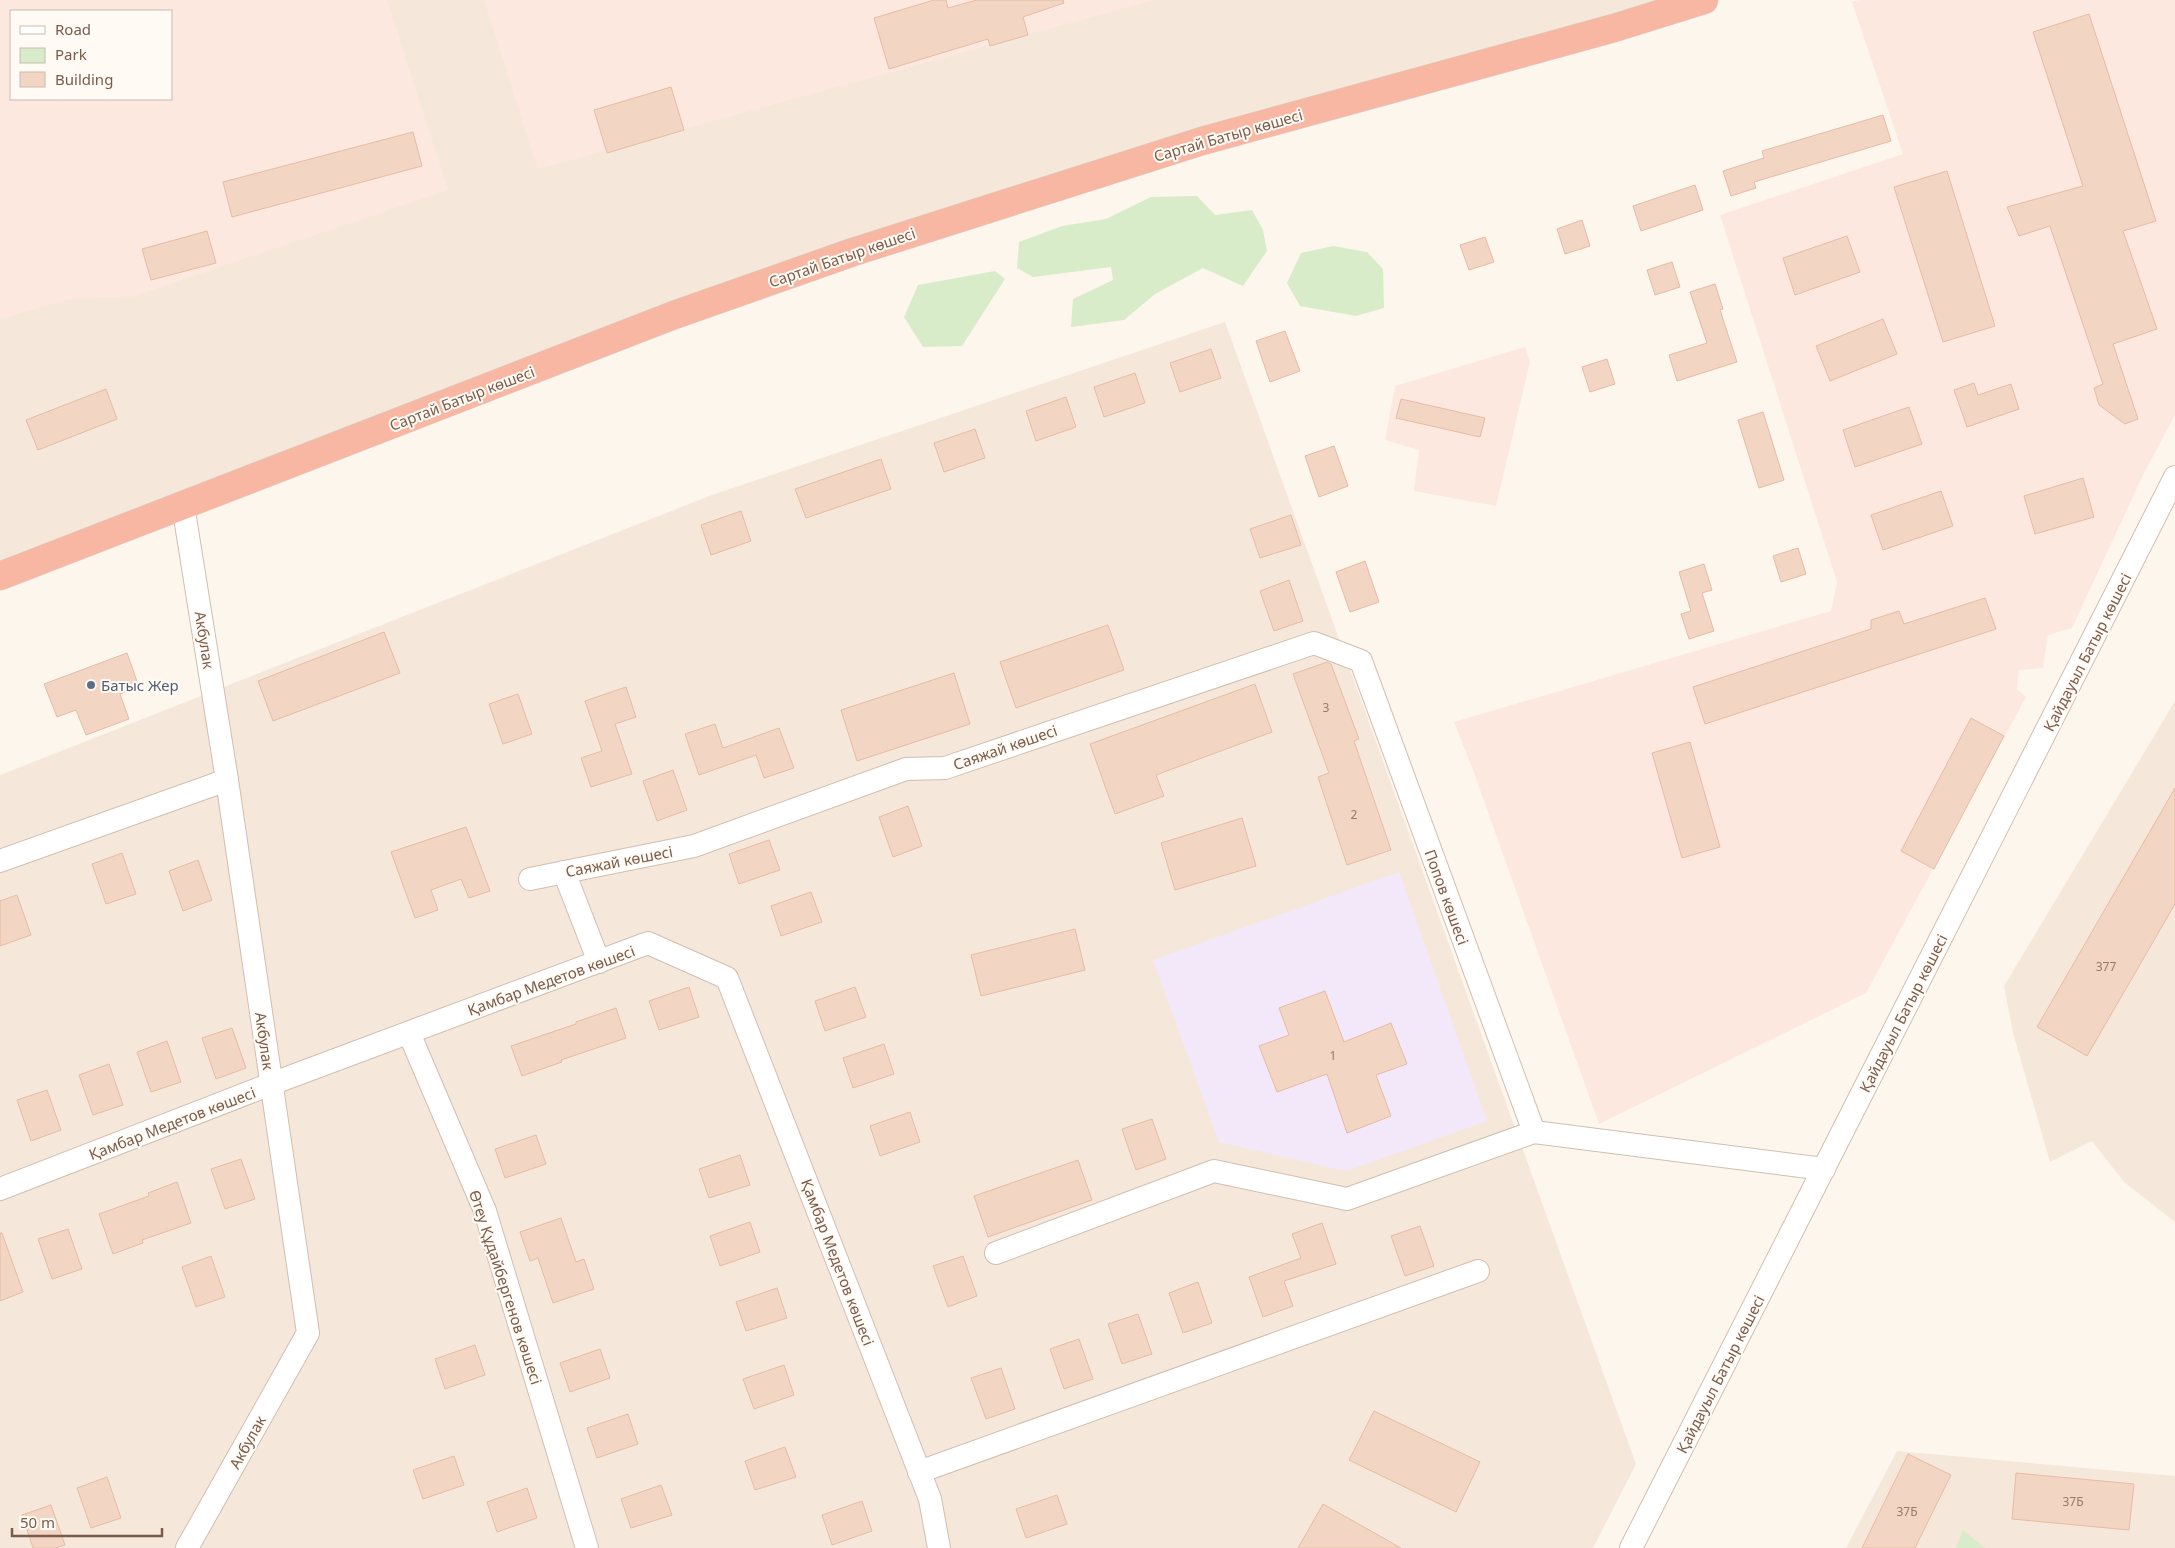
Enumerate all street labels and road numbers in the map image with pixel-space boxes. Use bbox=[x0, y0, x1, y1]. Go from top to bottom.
street label: Сартай Батыр көшесі bbox=[1151, 104, 1305, 166]
street label: Сартай Батыр көшесі bbox=[766, 222, 918, 292]
street label: Сартай Батыр көшесі bbox=[387, 361, 537, 435]
street label: Қайдауыл Батыр көшесі bbox=[2038, 569, 2136, 735]
street label: Акбулак bbox=[191, 610, 219, 670]
street label: Саяжай көшесі bbox=[950, 720, 1060, 774]
street label: Саяжай көшесі bbox=[564, 841, 674, 881]
street label: Попов көшесі bbox=[1421, 847, 1473, 947]
street label: Қайдауыл Батыр көшесі bbox=[1854, 930, 1952, 1096]
street label: Қамбар Медетов көшесі bbox=[464, 940, 638, 1020]
street label: Акбулак bbox=[251, 1011, 279, 1071]
street label: Қамбар Медетов көшесі bbox=[86, 1082, 258, 1164]
street label: Қамбар Медетов көшесі bbox=[797, 1176, 879, 1348]
street label: Өтеу Құдайбергенов көшесі bbox=[465, 1187, 547, 1387]
street label: Қайдауыл Батыр көшесі bbox=[1671, 1291, 1769, 1457]
street label: Акбулак bbox=[224, 1412, 270, 1472]

